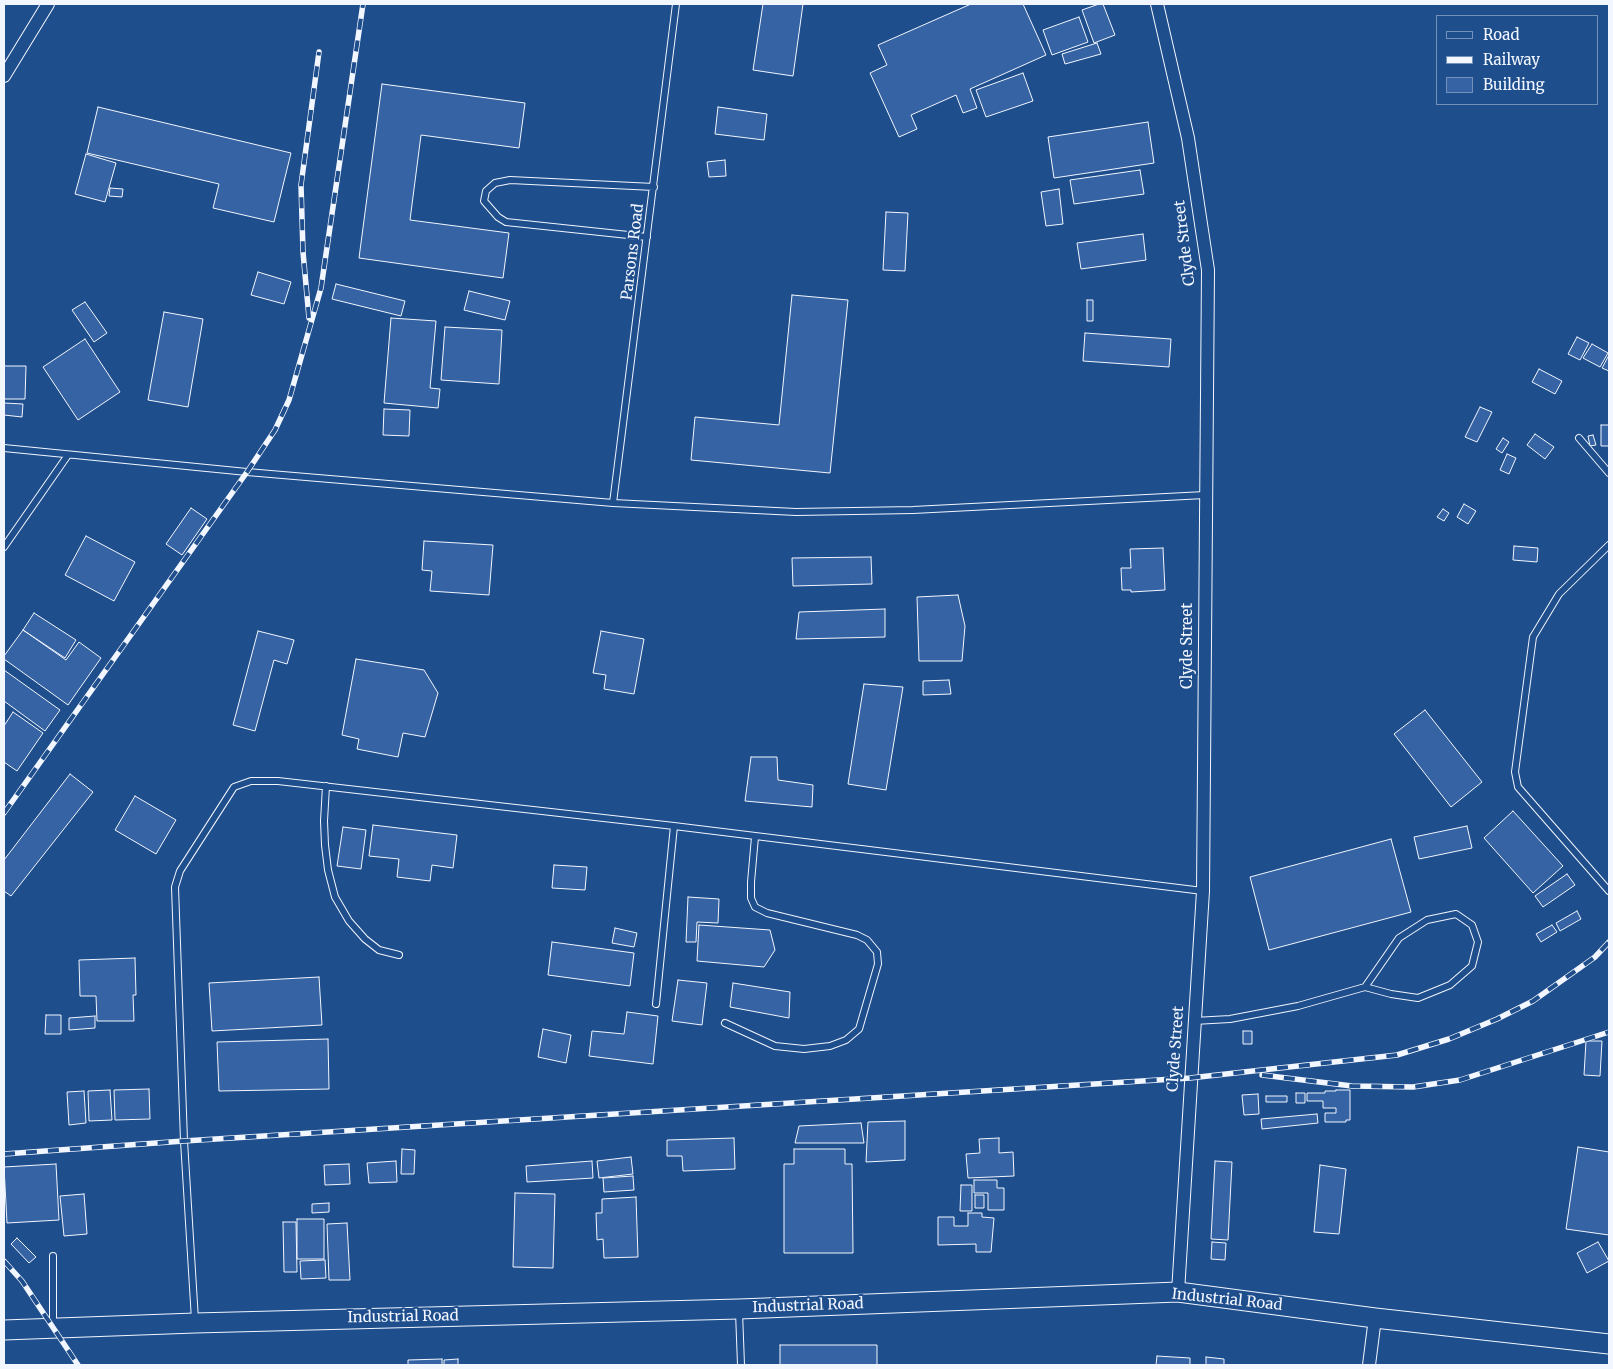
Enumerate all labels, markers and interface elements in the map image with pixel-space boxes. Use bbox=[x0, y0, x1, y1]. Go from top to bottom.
legend bbox=[1436, 15, 1598, 105]
text: Road bbox=[1483, 25, 1519, 44]
text: Railway bbox=[1483, 50, 1540, 69]
text: Building bbox=[1483, 75, 1545, 94]
street label: Clyde Street bbox=[1171, 199, 1199, 287]
street label: Parsons Road bbox=[618, 203, 648, 301]
street label: Clyde Street bbox=[1179, 603, 1197, 689]
street label: Clyde Street bbox=[1164, 1005, 1188, 1093]
street label: Industrial Road bbox=[1171, 1285, 1283, 1315]
street label: Industrial Road bbox=[752, 1295, 864, 1317]
street label: Industrial Road bbox=[347, 1307, 459, 1327]

